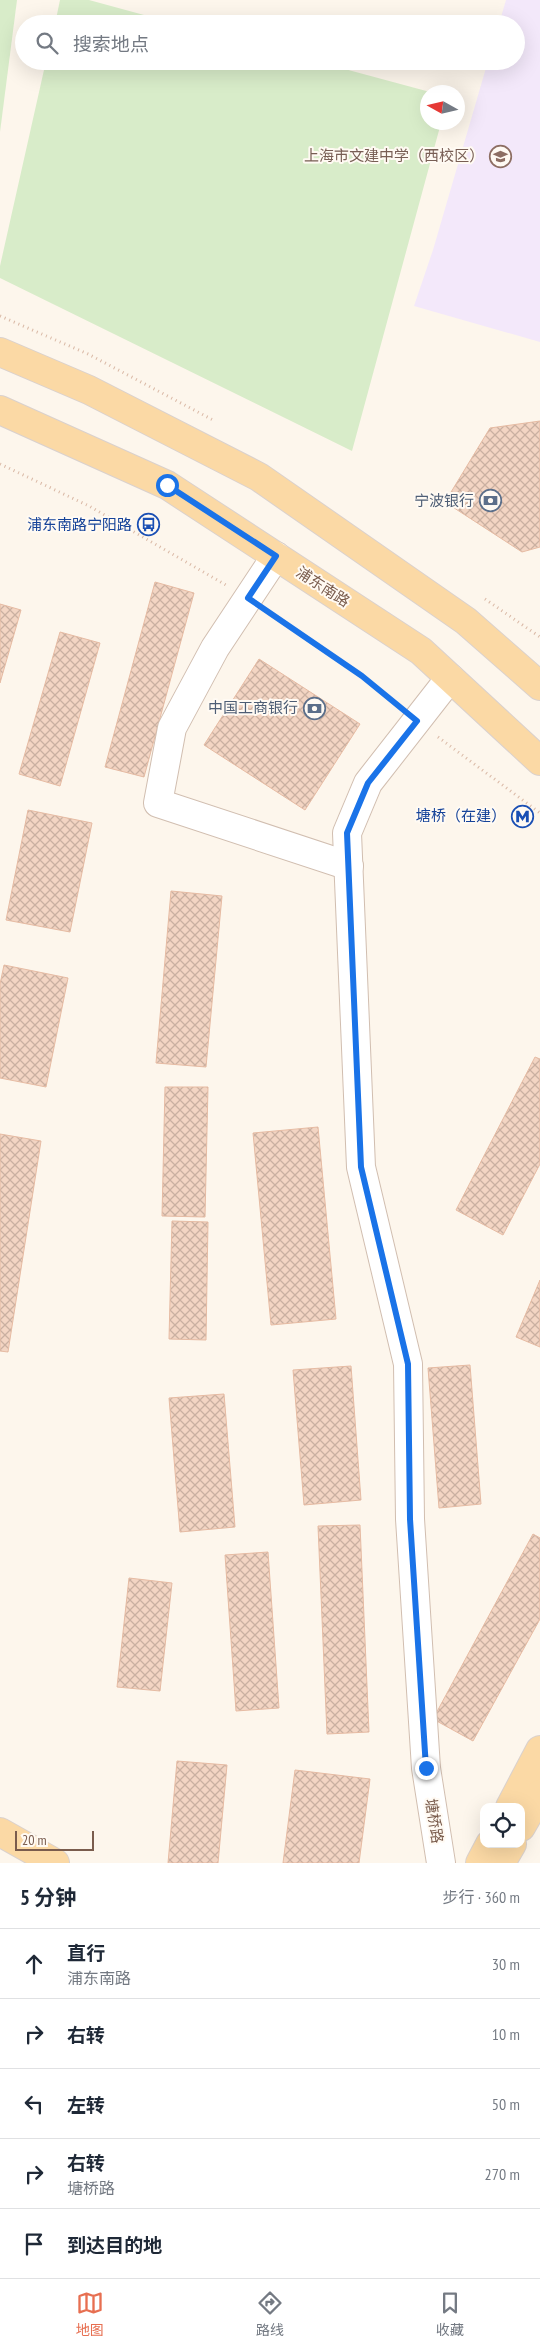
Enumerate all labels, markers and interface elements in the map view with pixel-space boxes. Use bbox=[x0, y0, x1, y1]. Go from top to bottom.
search box bbox=[15, 15, 525, 70]
icon: search bbox=[33, 29, 61, 57]
text: 搜索地点 bbox=[73, 32, 149, 56]
north arrow bbox=[420, 85, 465, 130]
school or university icon: 上海市文建中学（西校区） bbox=[488, 144, 512, 168]
place label: 上海市文建中学（西校区） bbox=[304, 146, 484, 165]
route start bbox=[156, 474, 179, 497]
bank icon: 宁波银行 bbox=[478, 489, 502, 513]
place label: 宁波银行 bbox=[414, 491, 474, 510]
bus stop icon: 浦东南路宁阳路 bbox=[136, 513, 160, 537]
place label: 浦东南路宁阳路 bbox=[27, 515, 132, 534]
street label: 浦东南路 bbox=[293, 562, 354, 611]
bank icon: 中国工商银行 bbox=[302, 696, 326, 720]
place label: 中国工商银行 bbox=[208, 698, 298, 717]
metro station icon: 塘桥（在建） bbox=[510, 804, 534, 828]
place label: 塘桥（在建） bbox=[416, 806, 506, 825]
route end bbox=[415, 1757, 438, 1780]
street label: 塘桥路 bbox=[422, 1797, 447, 1845]
map controls bbox=[480, 1803, 525, 1848]
button: locate bbox=[480, 1803, 525, 1848]
scale bar bbox=[15, 1828, 94, 1851]
text: 20 m bbox=[22, 1831, 47, 1849]
text: 5 分钟 bbox=[20, 1884, 76, 1911]
text: 步行 · 360 m bbox=[442, 1887, 520, 1907]
text: 直行 bbox=[67, 1941, 105, 1965]
icon: ahead bbox=[20, 1950, 48, 1978]
text: 30 m bbox=[492, 1954, 520, 1974]
text: 浦东南路 bbox=[67, 1968, 131, 1988]
icon: right bbox=[20, 2020, 48, 2048]
text: 右转 bbox=[67, 2023, 105, 2047]
text: 10 m bbox=[492, 2024, 520, 2044]
icon: left bbox=[20, 2090, 48, 2118]
text: 左转 bbox=[67, 2093, 105, 2117]
text: 50 m bbox=[492, 2094, 520, 2114]
text: 右转 bbox=[67, 2151, 105, 2175]
icon: right bbox=[20, 2160, 48, 2188]
text: 270 m bbox=[485, 2164, 520, 2184]
text: 塘桥路 bbox=[67, 2178, 115, 2198]
icon: arrive bbox=[20, 2230, 48, 2258]
text: 到达目的地 bbox=[67, 2233, 162, 2257]
tab: 地图 bbox=[76, 2289, 104, 2339]
tab: 路线 bbox=[256, 2289, 284, 2339]
tab: 收藏 bbox=[436, 2289, 464, 2339]

